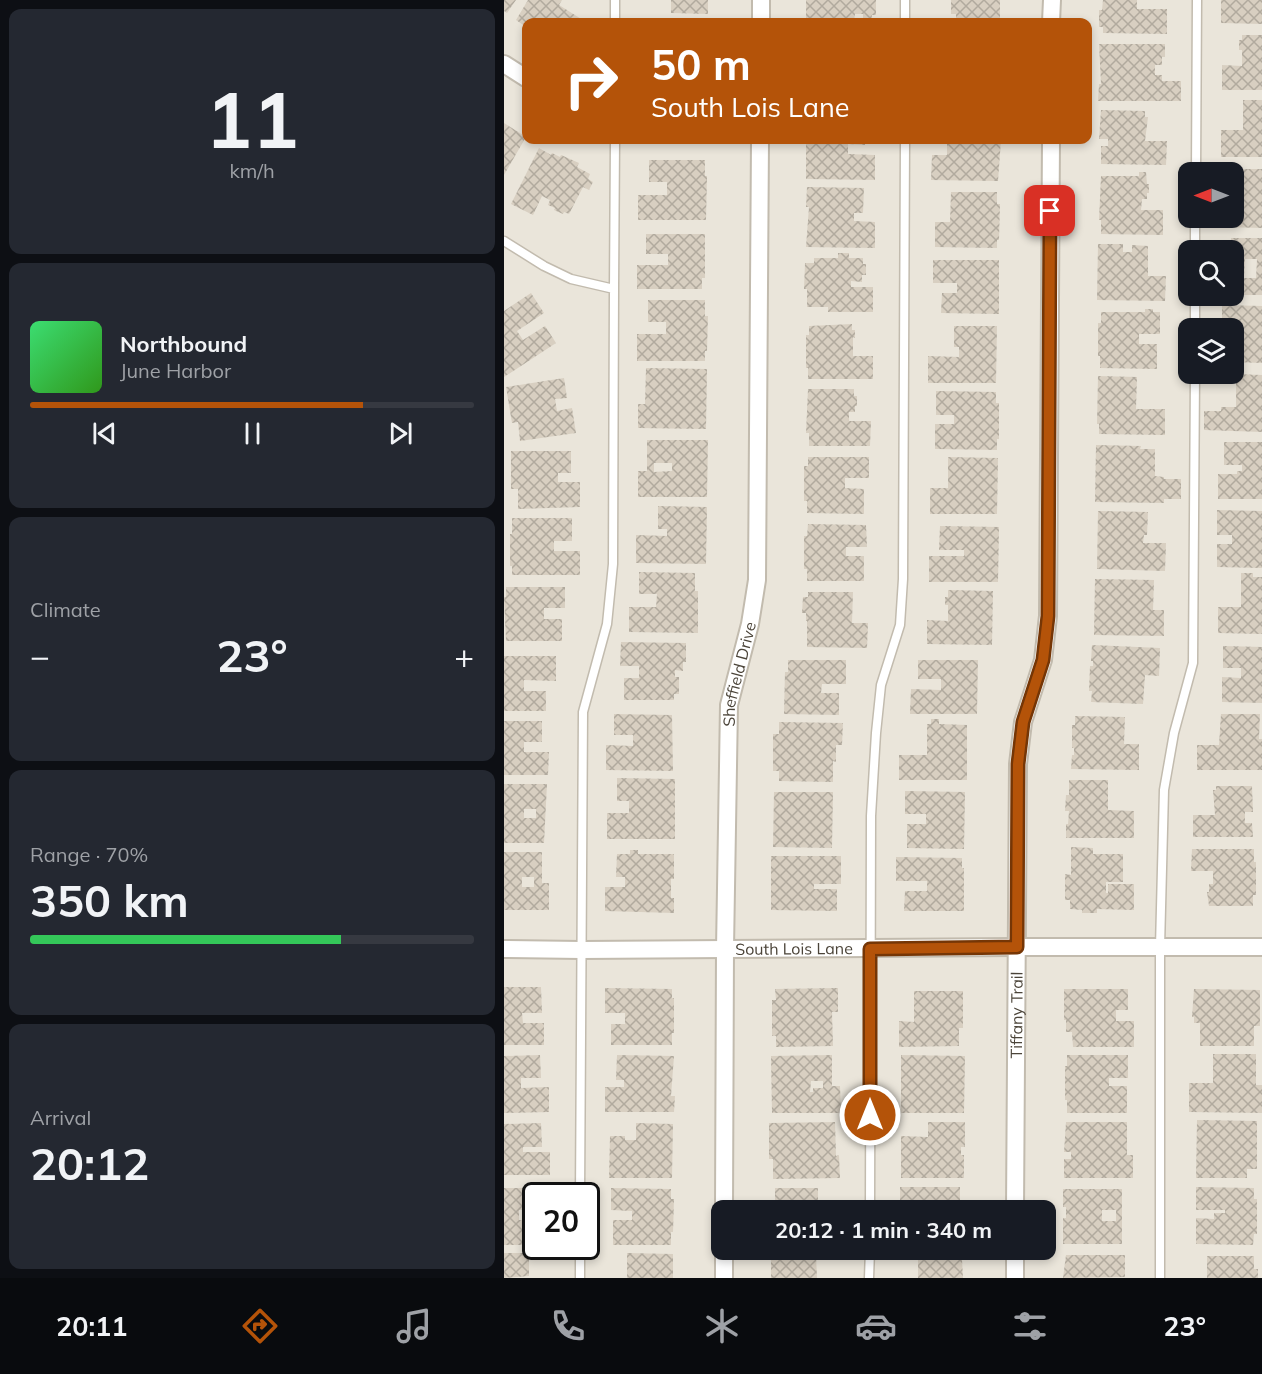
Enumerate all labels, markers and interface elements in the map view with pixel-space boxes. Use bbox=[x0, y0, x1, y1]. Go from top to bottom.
text: 50 m bbox=[651, 38, 751, 91]
icon: right bbox=[552, 42, 630, 120]
text: 11 bbox=[205, 70, 299, 168]
text: South Lois Lane bbox=[651, 90, 849, 124]
text: km/h bbox=[229, 158, 275, 183]
north arrow bbox=[1178, 162, 1244, 228]
map controls bbox=[1178, 162, 1244, 384]
pin bbox=[1024, 185, 1075, 236]
icon: arrive bbox=[1033, 194, 1066, 227]
button: search bbox=[1178, 240, 1244, 306]
button: layers bbox=[1178, 318, 1244, 384]
text: Northbound bbox=[120, 330, 247, 358]
text: June Harbor bbox=[120, 358, 231, 383]
icon: previous bbox=[88, 417, 121, 450]
icon: pause bbox=[236, 417, 269, 450]
icon: next bbox=[384, 417, 417, 450]
text: Climate bbox=[30, 597, 101, 622]
street label: Sheffield Drive bbox=[719, 620, 760, 727]
text: 23° bbox=[216, 627, 288, 683]
text: − bbox=[30, 635, 50, 676]
text: + bbox=[454, 635, 474, 676]
text: Range · 70% bbox=[30, 842, 148, 867]
text: 350 km bbox=[30, 872, 189, 928]
street label: South Lois Lane bbox=[735, 938, 853, 959]
street label: Tiffany Trail bbox=[1006, 971, 1027, 1059]
position arrow bbox=[838, 1083, 902, 1147]
text: Arrival bbox=[30, 1105, 91, 1130]
text: 20:12 bbox=[30, 1135, 149, 1191]
speed limit sign: 20 bbox=[522, 1182, 600, 1260]
text: 20:12 · 1 min · 340 m bbox=[775, 1216, 992, 1244]
icon: directions bbox=[239, 1305, 281, 1347]
icon: music bbox=[393, 1305, 435, 1347]
icon: phone bbox=[547, 1305, 589, 1347]
icon: climate bbox=[701, 1305, 743, 1347]
icon: car bbox=[855, 1305, 897, 1347]
icon: filters bbox=[1009, 1305, 1051, 1347]
text: 20:11 bbox=[56, 1309, 127, 1343]
text: 23° bbox=[1163, 1309, 1206, 1343]

